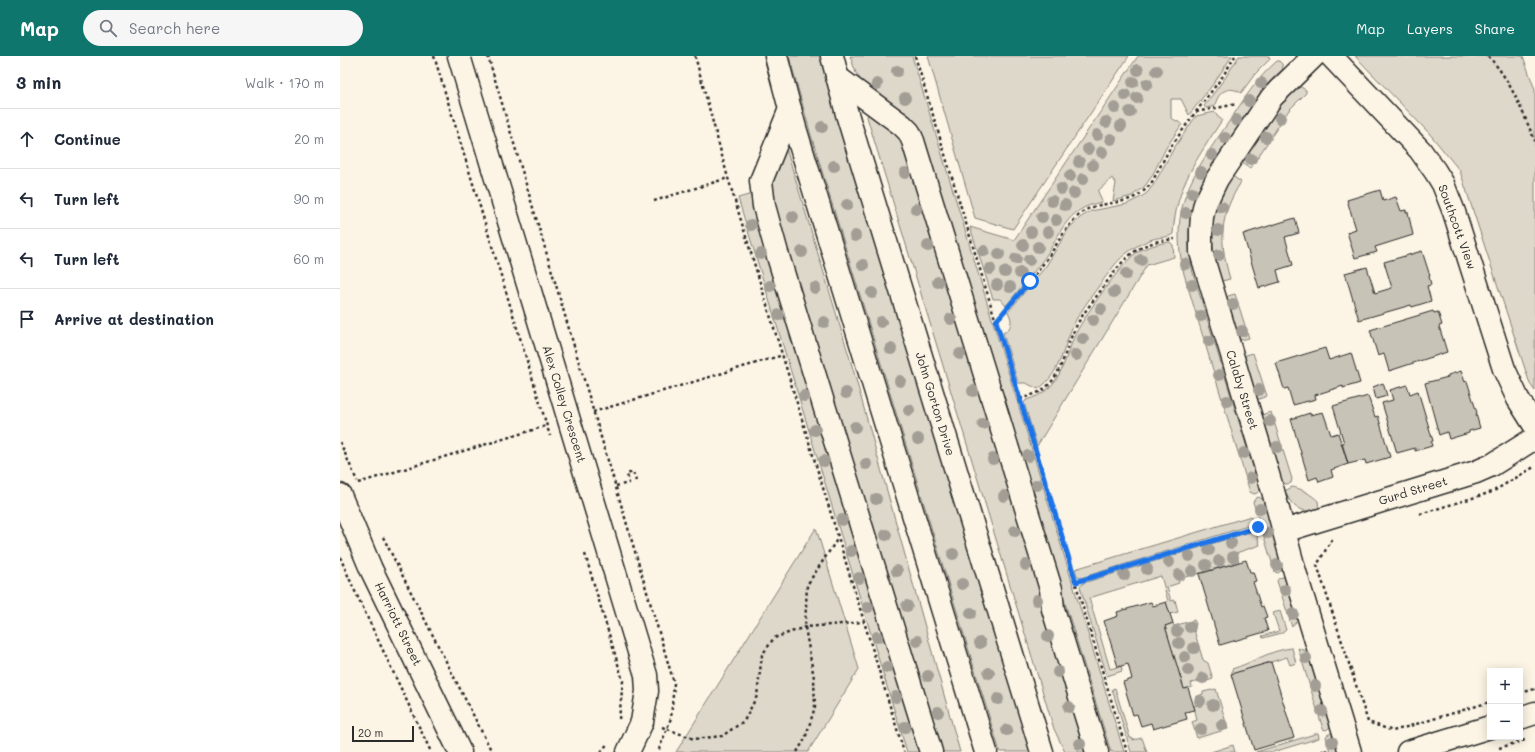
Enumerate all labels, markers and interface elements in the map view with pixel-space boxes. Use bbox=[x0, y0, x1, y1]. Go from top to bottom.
search box bbox=[83, 10, 363, 46]
text: Map bbox=[20, 16, 59, 41]
icon: search bbox=[97, 17, 119, 39]
text: Search here bbox=[129, 18, 220, 38]
text: Map bbox=[1356, 19, 1385, 38]
text: Layers bbox=[1407, 19, 1453, 38]
text: Share bbox=[1475, 19, 1515, 38]
text: 3 min bbox=[16, 71, 61, 93]
text: Walk · 170 m bbox=[245, 74, 324, 91]
icon: ahead bbox=[16, 128, 38, 150]
text: Continue bbox=[54, 129, 121, 149]
text: 20 m bbox=[294, 130, 324, 147]
street label: Southcott View bbox=[1435, 182, 1481, 271]
icon: left bbox=[16, 188, 38, 210]
text: Turn left bbox=[54, 189, 119, 209]
text: 90 m bbox=[294, 190, 324, 207]
icon: left bbox=[16, 248, 38, 270]
text: Turn left bbox=[54, 249, 119, 269]
text: 60 m bbox=[294, 250, 324, 267]
route start bbox=[1021, 272, 1039, 290]
icon: arrive bbox=[16, 308, 38, 330]
text: Arrive at destination bbox=[54, 309, 214, 329]
street label: Alex Colley Crescent bbox=[539, 343, 590, 464]
street label: Calaby Street bbox=[1223, 348, 1263, 431]
street label: John Gorton Drive bbox=[913, 350, 959, 457]
street label: Gurd Street bbox=[1376, 472, 1449, 508]
route end bbox=[1249, 518, 1267, 536]
street label: Harriott Street bbox=[372, 579, 426, 668]
map controls bbox=[1487, 668, 1523, 740]
button: + bbox=[1487, 668, 1523, 704]
button: − bbox=[1487, 704, 1523, 740]
scale bar bbox=[352, 724, 414, 743]
text: 20 m bbox=[358, 725, 383, 740]

